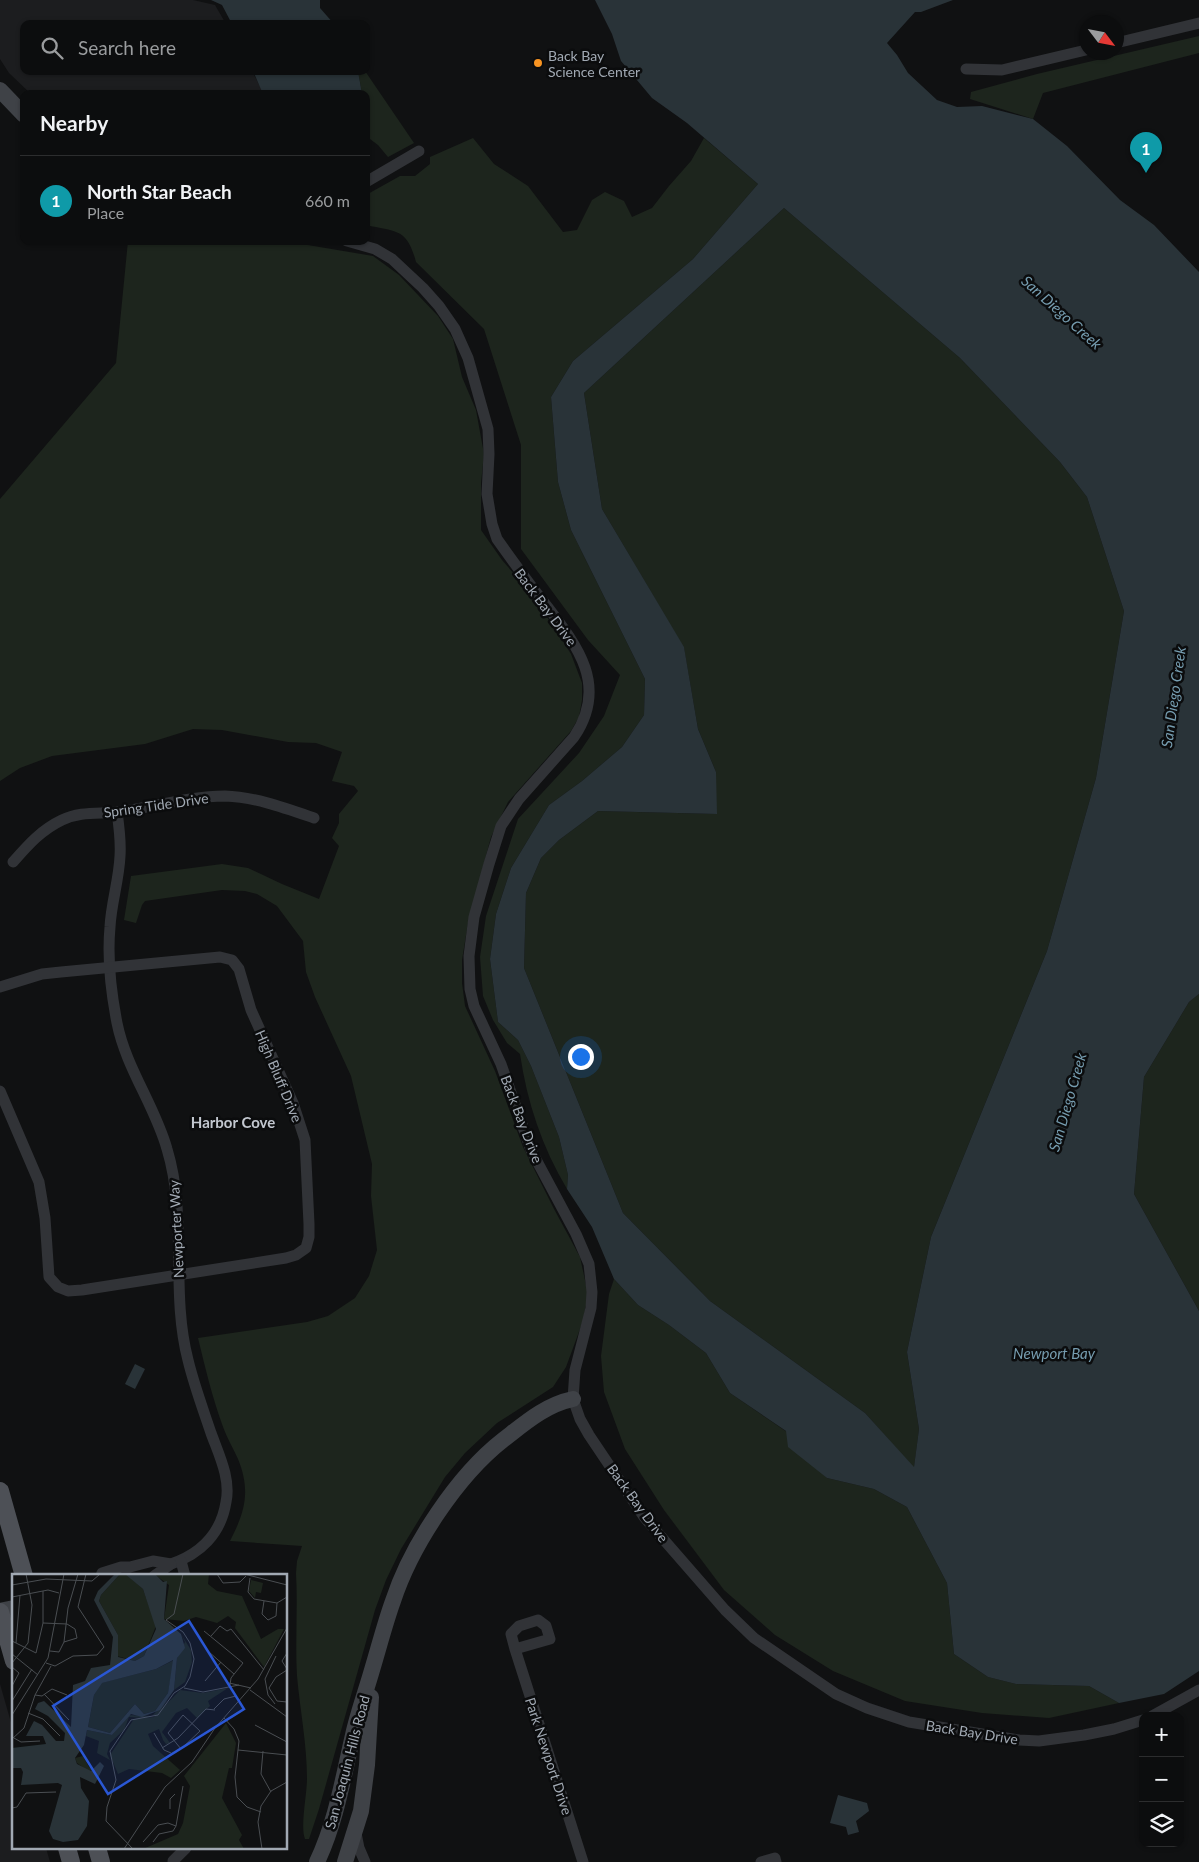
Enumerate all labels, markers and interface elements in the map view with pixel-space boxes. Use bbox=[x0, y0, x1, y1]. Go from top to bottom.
north arrow bbox=[1079, 15, 1124, 60]
search box bbox=[20, 20, 370, 75]
icon: search bbox=[38, 34, 66, 62]
text: Search here bbox=[78, 36, 176, 59]
place label: Back Bay Science Center bbox=[548, 47, 640, 80]
marker: Back Bay Science Center bbox=[532, 57, 544, 69]
text: Nearby bbox=[40, 110, 108, 135]
pin: 1 bbox=[1130, 132, 1162, 173]
text: North Star Beach bbox=[87, 180, 232, 203]
text: 1 bbox=[51, 191, 61, 210]
text: 660 m bbox=[305, 191, 350, 210]
text: Place bbox=[87, 203, 124, 222]
water label: San Diego Creek bbox=[1018, 271, 1106, 353]
street label: Back Bay Drive bbox=[511, 565, 581, 649]
water label: San Diego Creek bbox=[1157, 644, 1189, 749]
street label: Spring Tide Drive bbox=[102, 789, 210, 821]
street label: High Bluff Drive bbox=[252, 1027, 306, 1125]
your location bbox=[568, 1044, 594, 1070]
water label: San Diego Creek bbox=[1044, 1050, 1090, 1153]
street label: Back Bay Drive bbox=[497, 1073, 547, 1165]
district label: Harbor Cove bbox=[191, 1113, 275, 1131]
street label: Newporter Way bbox=[165, 1179, 187, 1278]
water label: Newport Bay bbox=[1013, 1344, 1096, 1362]
street label: Back Bay Drive bbox=[604, 1460, 672, 1546]
inset map bbox=[12, 1574, 288, 1850]
street label: San Joaquin Hills Road bbox=[321, 1693, 373, 1831]
street label: Park Newport Drive bbox=[522, 1695, 576, 1817]
map controls bbox=[1139, 1712, 1184, 1847]
button: + bbox=[1139, 1712, 1184, 1757]
street label: Back Bay Drive bbox=[925, 1716, 1019, 1748]
button: − bbox=[1139, 1757, 1184, 1802]
button: layers bbox=[1139, 1802, 1184, 1847]

